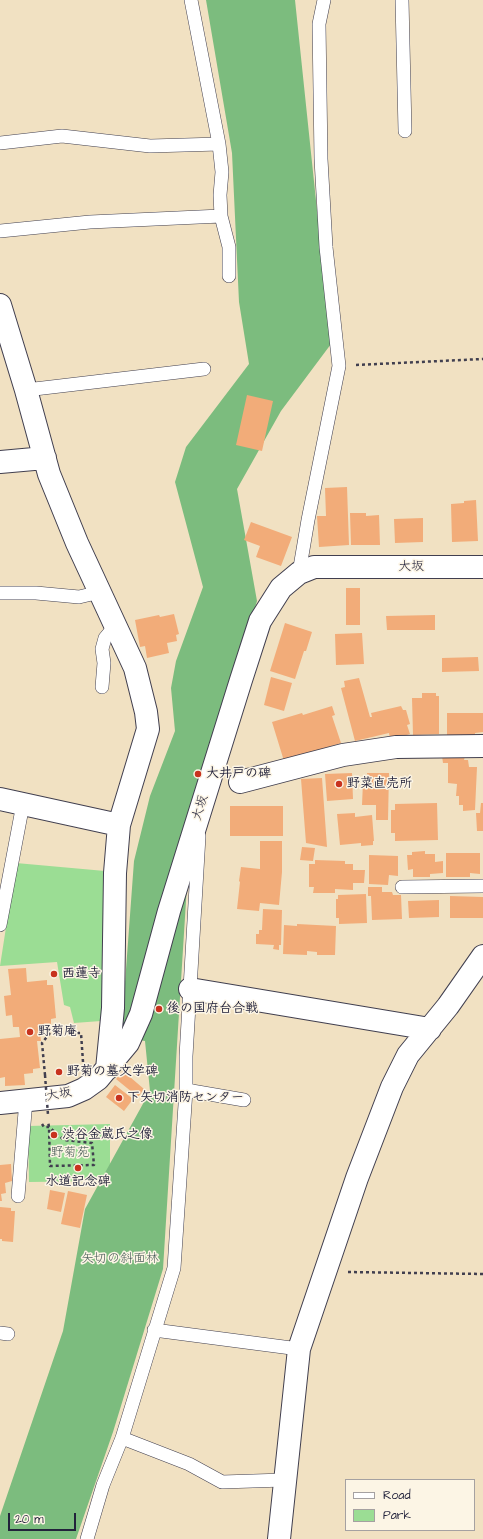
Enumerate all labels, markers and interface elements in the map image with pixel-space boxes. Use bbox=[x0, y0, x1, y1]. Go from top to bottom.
street label: 大坂 bbox=[398, 559, 424, 575]
place label: 大井戸の碑 bbox=[206, 766, 271, 782]
marker: 大井戸の碑 bbox=[193, 769, 203, 779]
place label: 野菜直売所 bbox=[347, 776, 412, 792]
marker: 野菜直売所 bbox=[334, 779, 344, 789]
street label: 大坂 bbox=[190, 793, 212, 823]
place label: 西蓮寺 bbox=[62, 966, 101, 982]
marker: 西蓮寺 bbox=[49, 969, 59, 979]
place label: 後の国府台合戦 bbox=[167, 1001, 258, 1017]
marker: 後の国府台合戦 bbox=[154, 1004, 164, 1014]
place label: 野菊庵 bbox=[38, 1024, 77, 1040]
marker: 野菊庵 bbox=[25, 1027, 35, 1037]
place label: 野菊の墓文学碑 bbox=[67, 1064, 158, 1080]
marker: 野菊の墓文学碑 bbox=[54, 1067, 64, 1077]
street label: 大坂 bbox=[45, 1085, 73, 1105]
place label: 下矢切消防センター bbox=[127, 1090, 244, 1106]
marker: 下矢切消防センター bbox=[114, 1093, 124, 1103]
place label: 渋谷金蔵氏之像 bbox=[62, 1127, 153, 1143]
marker: 渋谷金蔵氏之像 bbox=[49, 1130, 59, 1140]
park label: 野菊苑 bbox=[51, 1145, 89, 1161]
marker: 水道記念碑 bbox=[73, 1163, 83, 1173]
place label: 水道記念碑 bbox=[46, 1174, 110, 1190]
park label: 矢切の斜面林 bbox=[81, 1251, 159, 1267]
legend bbox=[345, 1479, 475, 1531]
text: Road bbox=[383, 1487, 411, 1504]
scale bar bbox=[10, 1505, 78, 1531]
text: Park bbox=[383, 1507, 411, 1524]
text: 20 m bbox=[15, 1511, 44, 1528]

